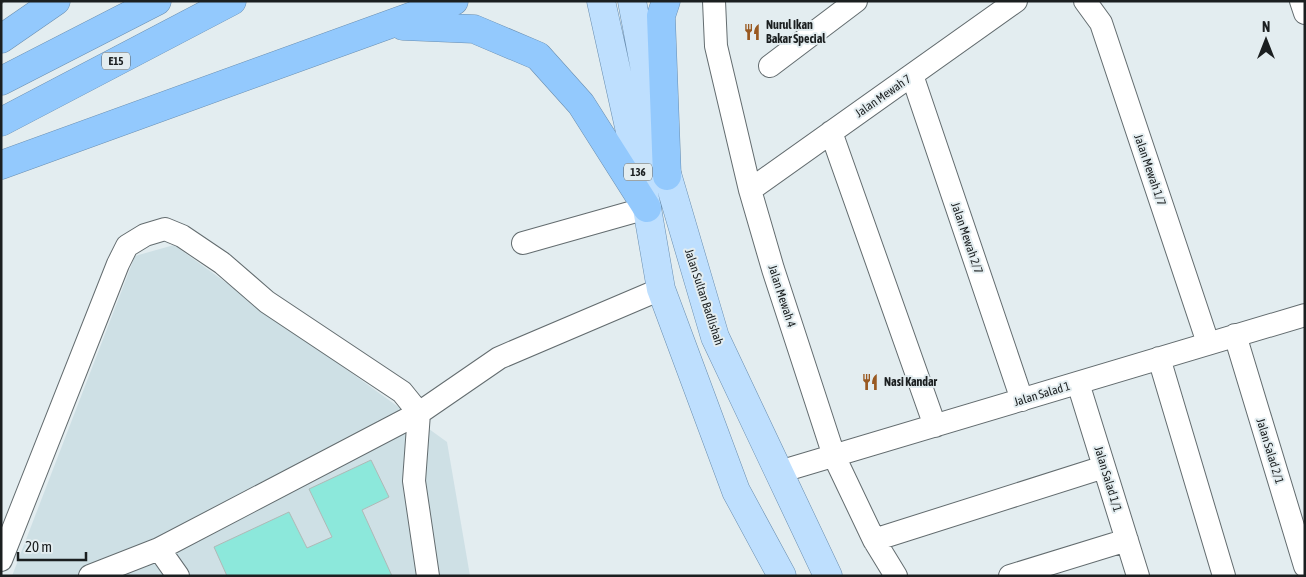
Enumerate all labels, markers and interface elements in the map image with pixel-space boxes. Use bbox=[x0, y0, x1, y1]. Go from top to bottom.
north arrow bbox=[1241, 15, 1291, 65]
place label: Nurul Ikan Bakar Special bbox=[766, 18, 826, 46]
text: N bbox=[1262, 19, 1270, 35]
restaurant icon: Nurul Ikan Bakar Special bbox=[742, 22, 762, 42]
road number: E15 bbox=[102, 52, 130, 70]
street label: Jalan Mewah 7 bbox=[852, 71, 914, 120]
street label: Jalan Mewah 1/7 bbox=[1131, 133, 1169, 208]
road number: 136 bbox=[624, 163, 652, 180]
street label: Jalan Mewah 2/7 bbox=[948, 201, 986, 276]
street label: Jalan Sultan Badlishah bbox=[682, 247, 726, 347]
street label: Jalan Mewah 4 bbox=[765, 263, 799, 329]
restaurant icon: Nasi Kandar bbox=[860, 372, 880, 392]
place label: Nasi Kandar bbox=[884, 375, 938, 389]
street label: Jalan Salad 1 bbox=[1012, 379, 1072, 409]
street label: Jalan Salad 2/1 bbox=[1253, 417, 1287, 486]
street label: Jalan Salad 1/1 bbox=[1091, 445, 1125, 514]
scale bar bbox=[18, 530, 85, 562]
text: 20 m bbox=[25, 538, 52, 555]

